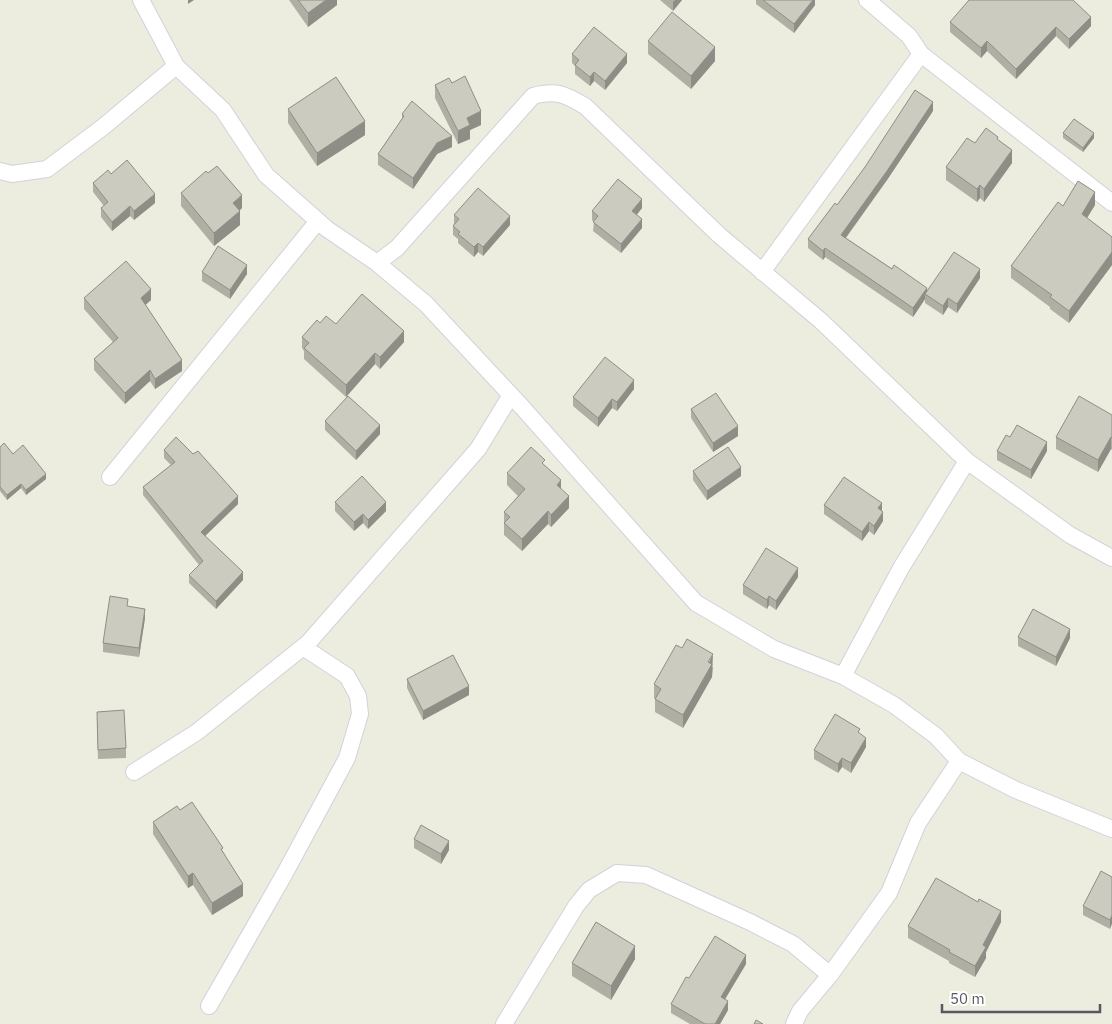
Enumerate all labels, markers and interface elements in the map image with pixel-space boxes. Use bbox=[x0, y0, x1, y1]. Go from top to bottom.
scale bar bbox=[942, 982, 1100, 1014]
text: 50 m bbox=[950, 989, 985, 1008]

